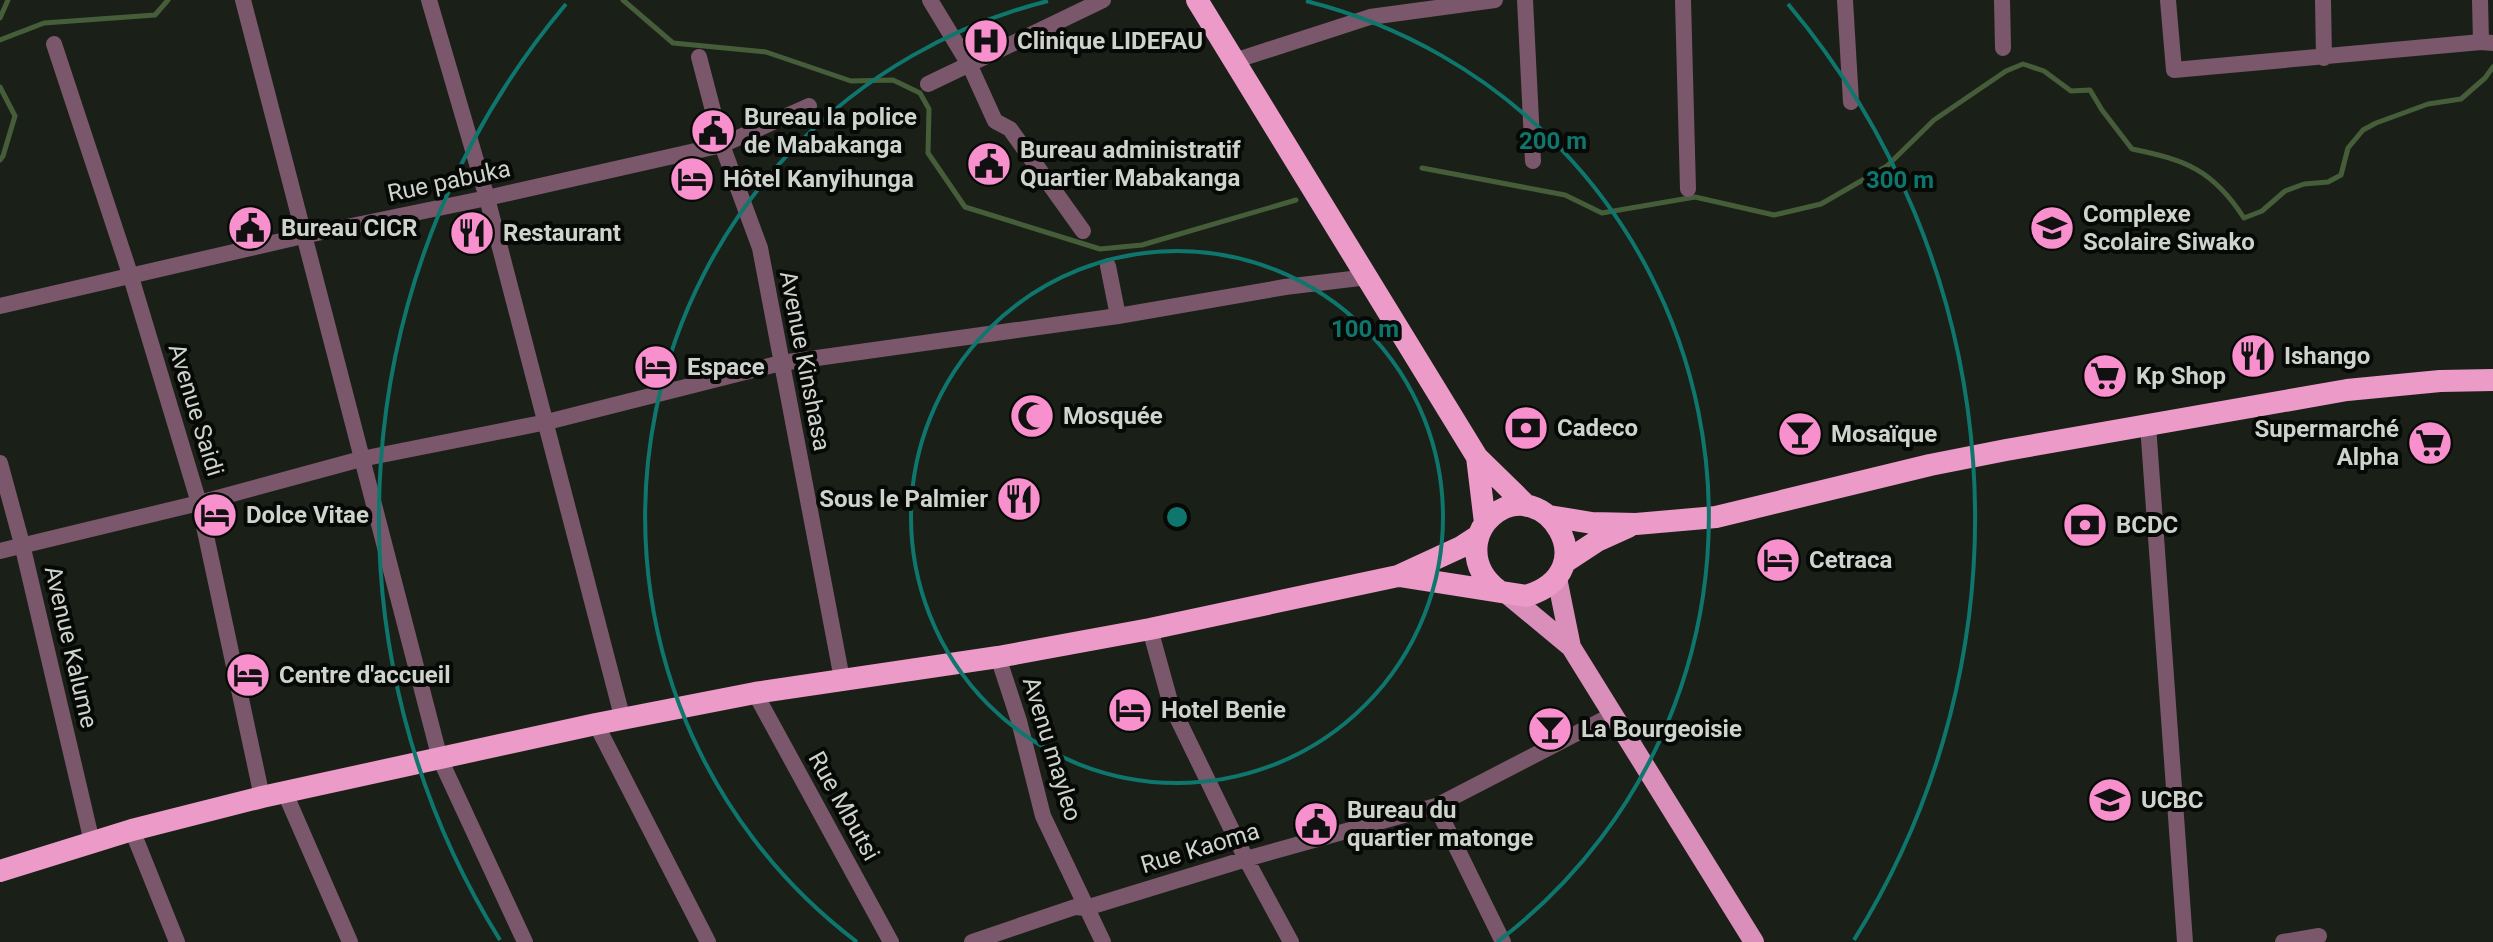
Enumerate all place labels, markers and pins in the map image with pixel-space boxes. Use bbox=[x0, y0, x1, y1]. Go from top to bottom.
hospital icon: Clinique LIDEFAU bbox=[962, 17, 1010, 65]
place label: Clinique LIDEFAU bbox=[1017, 27, 1203, 55]
place label: Bureau la police de Mabakanga bbox=[744, 103, 917, 159]
public building icon: Bureau la police de Mabakanga bbox=[689, 107, 737, 155]
place label: Bureau administratif Quartier Mabakanga bbox=[1020, 136, 1241, 192]
public building icon: Bureau administratif Quartier Mabakanga bbox=[965, 140, 1013, 188]
hotel icon: Hôtel Kanyihunga bbox=[668, 155, 716, 203]
place label: Hôtel Kanyihunga bbox=[723, 165, 914, 193]
place label: Complexe Scolaire Siwako bbox=[2083, 200, 2255, 256]
public building icon: Bureau CICR bbox=[226, 204, 274, 252]
school or university icon: Complexe Scolaire Siwako bbox=[2028, 204, 2076, 252]
restaurant icon: Restaurant bbox=[448, 209, 496, 257]
place label: Bureau CICR bbox=[281, 214, 417, 242]
place label: Restaurant bbox=[503, 219, 621, 247]
restaurant icon: Ishango bbox=[2229, 332, 2277, 380]
place label: Ishango bbox=[2284, 342, 2370, 370]
hotel icon: Espace bbox=[632, 343, 680, 391]
supermarket icon: Kp Shop bbox=[2081, 352, 2129, 400]
place label: Espace bbox=[687, 353, 765, 381]
place label: Kp Shop bbox=[2136, 362, 2226, 390]
mosque icon: Mosquée bbox=[1008, 392, 1056, 440]
place label: Mosquée bbox=[1063, 402, 1163, 430]
bank icon: Cadeco bbox=[1502, 404, 1550, 452]
bar icon: Mosaïque bbox=[1776, 410, 1824, 458]
place label: Cadeco bbox=[1557, 414, 1638, 442]
place label: Supermarché Alpha bbox=[2254, 415, 2399, 471]
supermarket icon: Supermarché Alpha bbox=[2406, 419, 2454, 467]
place label: Mosaïque bbox=[1831, 420, 1937, 448]
restaurant icon: Sous le Palmier bbox=[995, 475, 1043, 523]
place label: Sous le Palmier bbox=[819, 485, 988, 513]
hotel icon: Dolce Vitae bbox=[191, 491, 239, 539]
place label: Dolce Vitae bbox=[246, 501, 369, 529]
bank icon: BCDC bbox=[2061, 501, 2109, 549]
centre of rings bbox=[1163, 503, 1191, 531]
place label: BCDC bbox=[2116, 511, 2178, 539]
hotel icon: Cetraca bbox=[1754, 536, 1802, 584]
place label: Cetraca bbox=[1809, 546, 1893, 574]
hotel icon: Centre d'accueil bbox=[224, 651, 272, 699]
place label: Centre d'accueil bbox=[279, 661, 450, 689]
hotel icon: Hotel Benie bbox=[1106, 686, 1154, 734]
place label: Hotel Benie bbox=[1161, 696, 1286, 724]
bar icon: La Bourgeoisie bbox=[1526, 705, 1574, 753]
place label: La Bourgeoisie bbox=[1581, 715, 1742, 743]
school or university icon: UCBC bbox=[2086, 776, 2134, 824]
place label: UCBC bbox=[2141, 786, 2204, 814]
place label: Bureau du quartier matonge bbox=[1347, 796, 1534, 852]
public building icon: Bureau du quartier matonge bbox=[1292, 800, 1340, 848]

